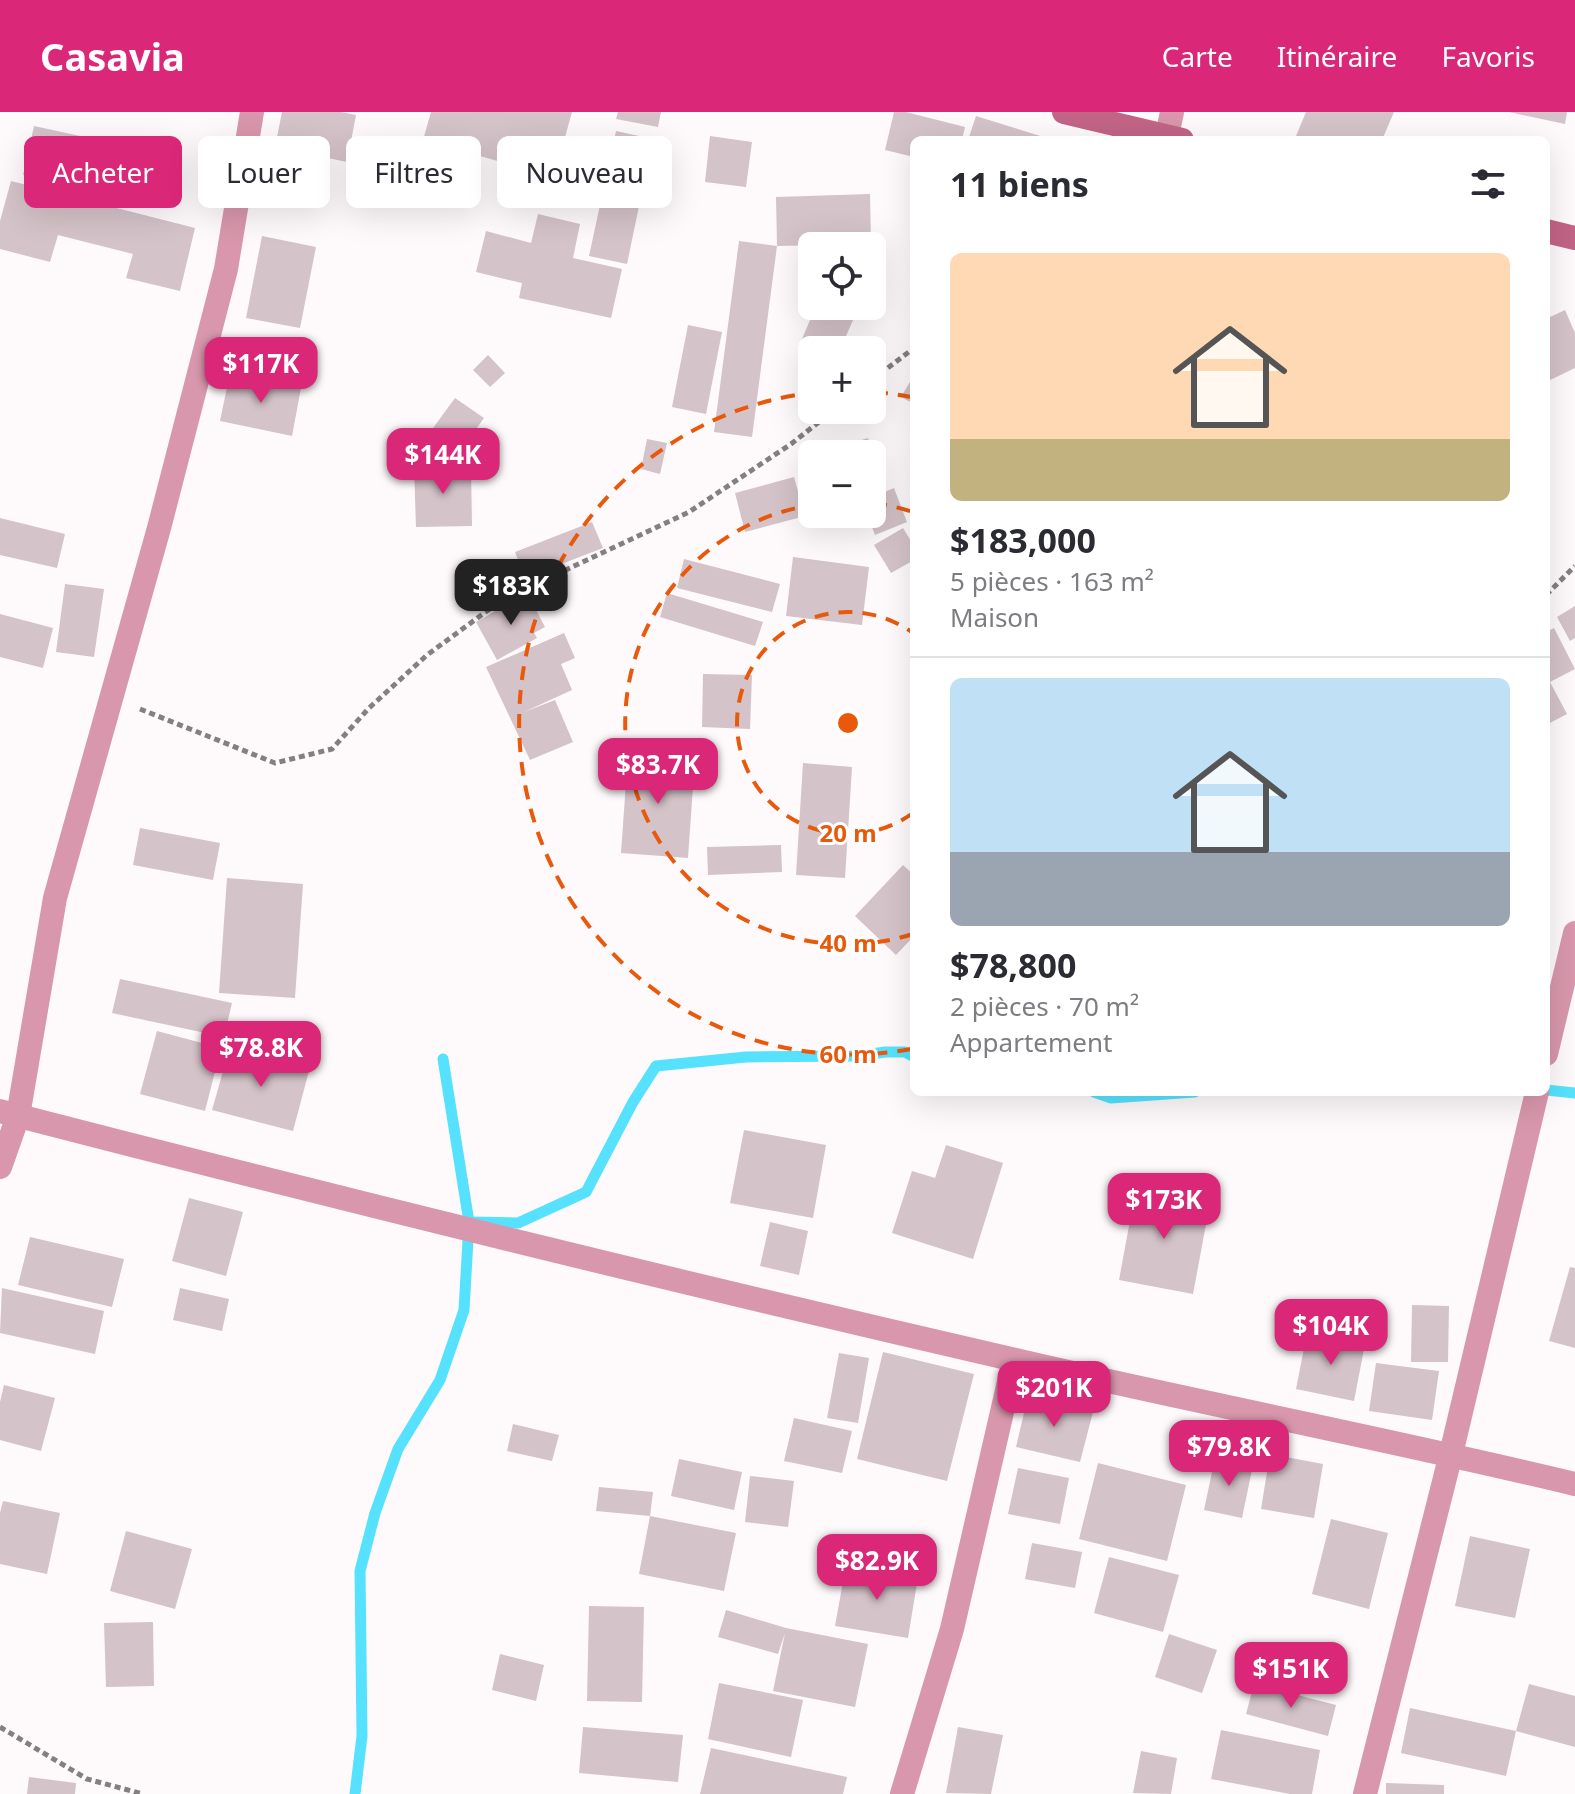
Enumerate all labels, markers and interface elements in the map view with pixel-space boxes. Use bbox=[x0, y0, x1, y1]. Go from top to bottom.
text: Casavia bbox=[40, 30, 185, 82]
text: Carte bbox=[1162, 37, 1233, 75]
text: Itinéraire bbox=[1277, 37, 1397, 75]
text: Favoris bbox=[1441, 37, 1535, 75]
chip: Acheter bbox=[24, 136, 182, 208]
chip: Louer bbox=[198, 136, 330, 208]
chip: Filtres bbox=[346, 136, 481, 208]
chip: Nouveau bbox=[497, 136, 672, 208]
text: 11 biens bbox=[950, 161, 1089, 207]
icon: filters bbox=[1466, 162, 1510, 206]
map controls bbox=[798, 232, 886, 528]
button: locate bbox=[798, 232, 886, 320]
icon: home bbox=[1158, 305, 1302, 449]
button: + bbox=[798, 336, 886, 424]
pin: $117K bbox=[205, 337, 317, 405]
text: $117K bbox=[223, 345, 299, 381]
pin: $144K bbox=[387, 428, 499, 496]
text: $144K bbox=[405, 436, 481, 472]
button: − bbox=[798, 440, 886, 528]
text: $183,000 bbox=[950, 517, 1096, 563]
pin: $183K bbox=[455, 559, 567, 627]
text: 5 pièces · 163 m² bbox=[950, 563, 1154, 599]
text: $183K bbox=[473, 567, 549, 603]
text: Maison bbox=[950, 599, 1039, 635]
centre of rings bbox=[834, 709, 862, 737]
icon: home bbox=[1158, 730, 1302, 874]
pin: $83.7K bbox=[593, 738, 723, 806]
text: $83.7K bbox=[616, 746, 700, 782]
text: 20 m bbox=[819, 816, 877, 849]
text: 40 m bbox=[819, 926, 877, 959]
text: $78,800 bbox=[950, 942, 1076, 988]
text: 2 pièces · 70 m² bbox=[950, 988, 1139, 1024]
pin: $78.8K bbox=[196, 1021, 326, 1089]
text: Appartement bbox=[950, 1024, 1112, 1060]
text: $78.8K bbox=[219, 1029, 303, 1065]
text: 60 m bbox=[819, 1037, 877, 1070]
pin: $173K bbox=[1108, 1173, 1220, 1241]
text: $173K bbox=[1126, 1181, 1202, 1217]
pin: $104K bbox=[1275, 1299, 1387, 1367]
text: $104K bbox=[1293, 1307, 1369, 1343]
pin: $201K bbox=[998, 1361, 1110, 1429]
text: $201K bbox=[1016, 1369, 1092, 1405]
pin: $79.8K bbox=[1164, 1420, 1294, 1488]
text: $79.8K bbox=[1187, 1428, 1271, 1464]
pin: $82.9K bbox=[812, 1534, 942, 1602]
text: $82.9K bbox=[835, 1542, 919, 1578]
pin: $151K bbox=[1235, 1642, 1347, 1710]
text: $151K bbox=[1253, 1650, 1329, 1686]

